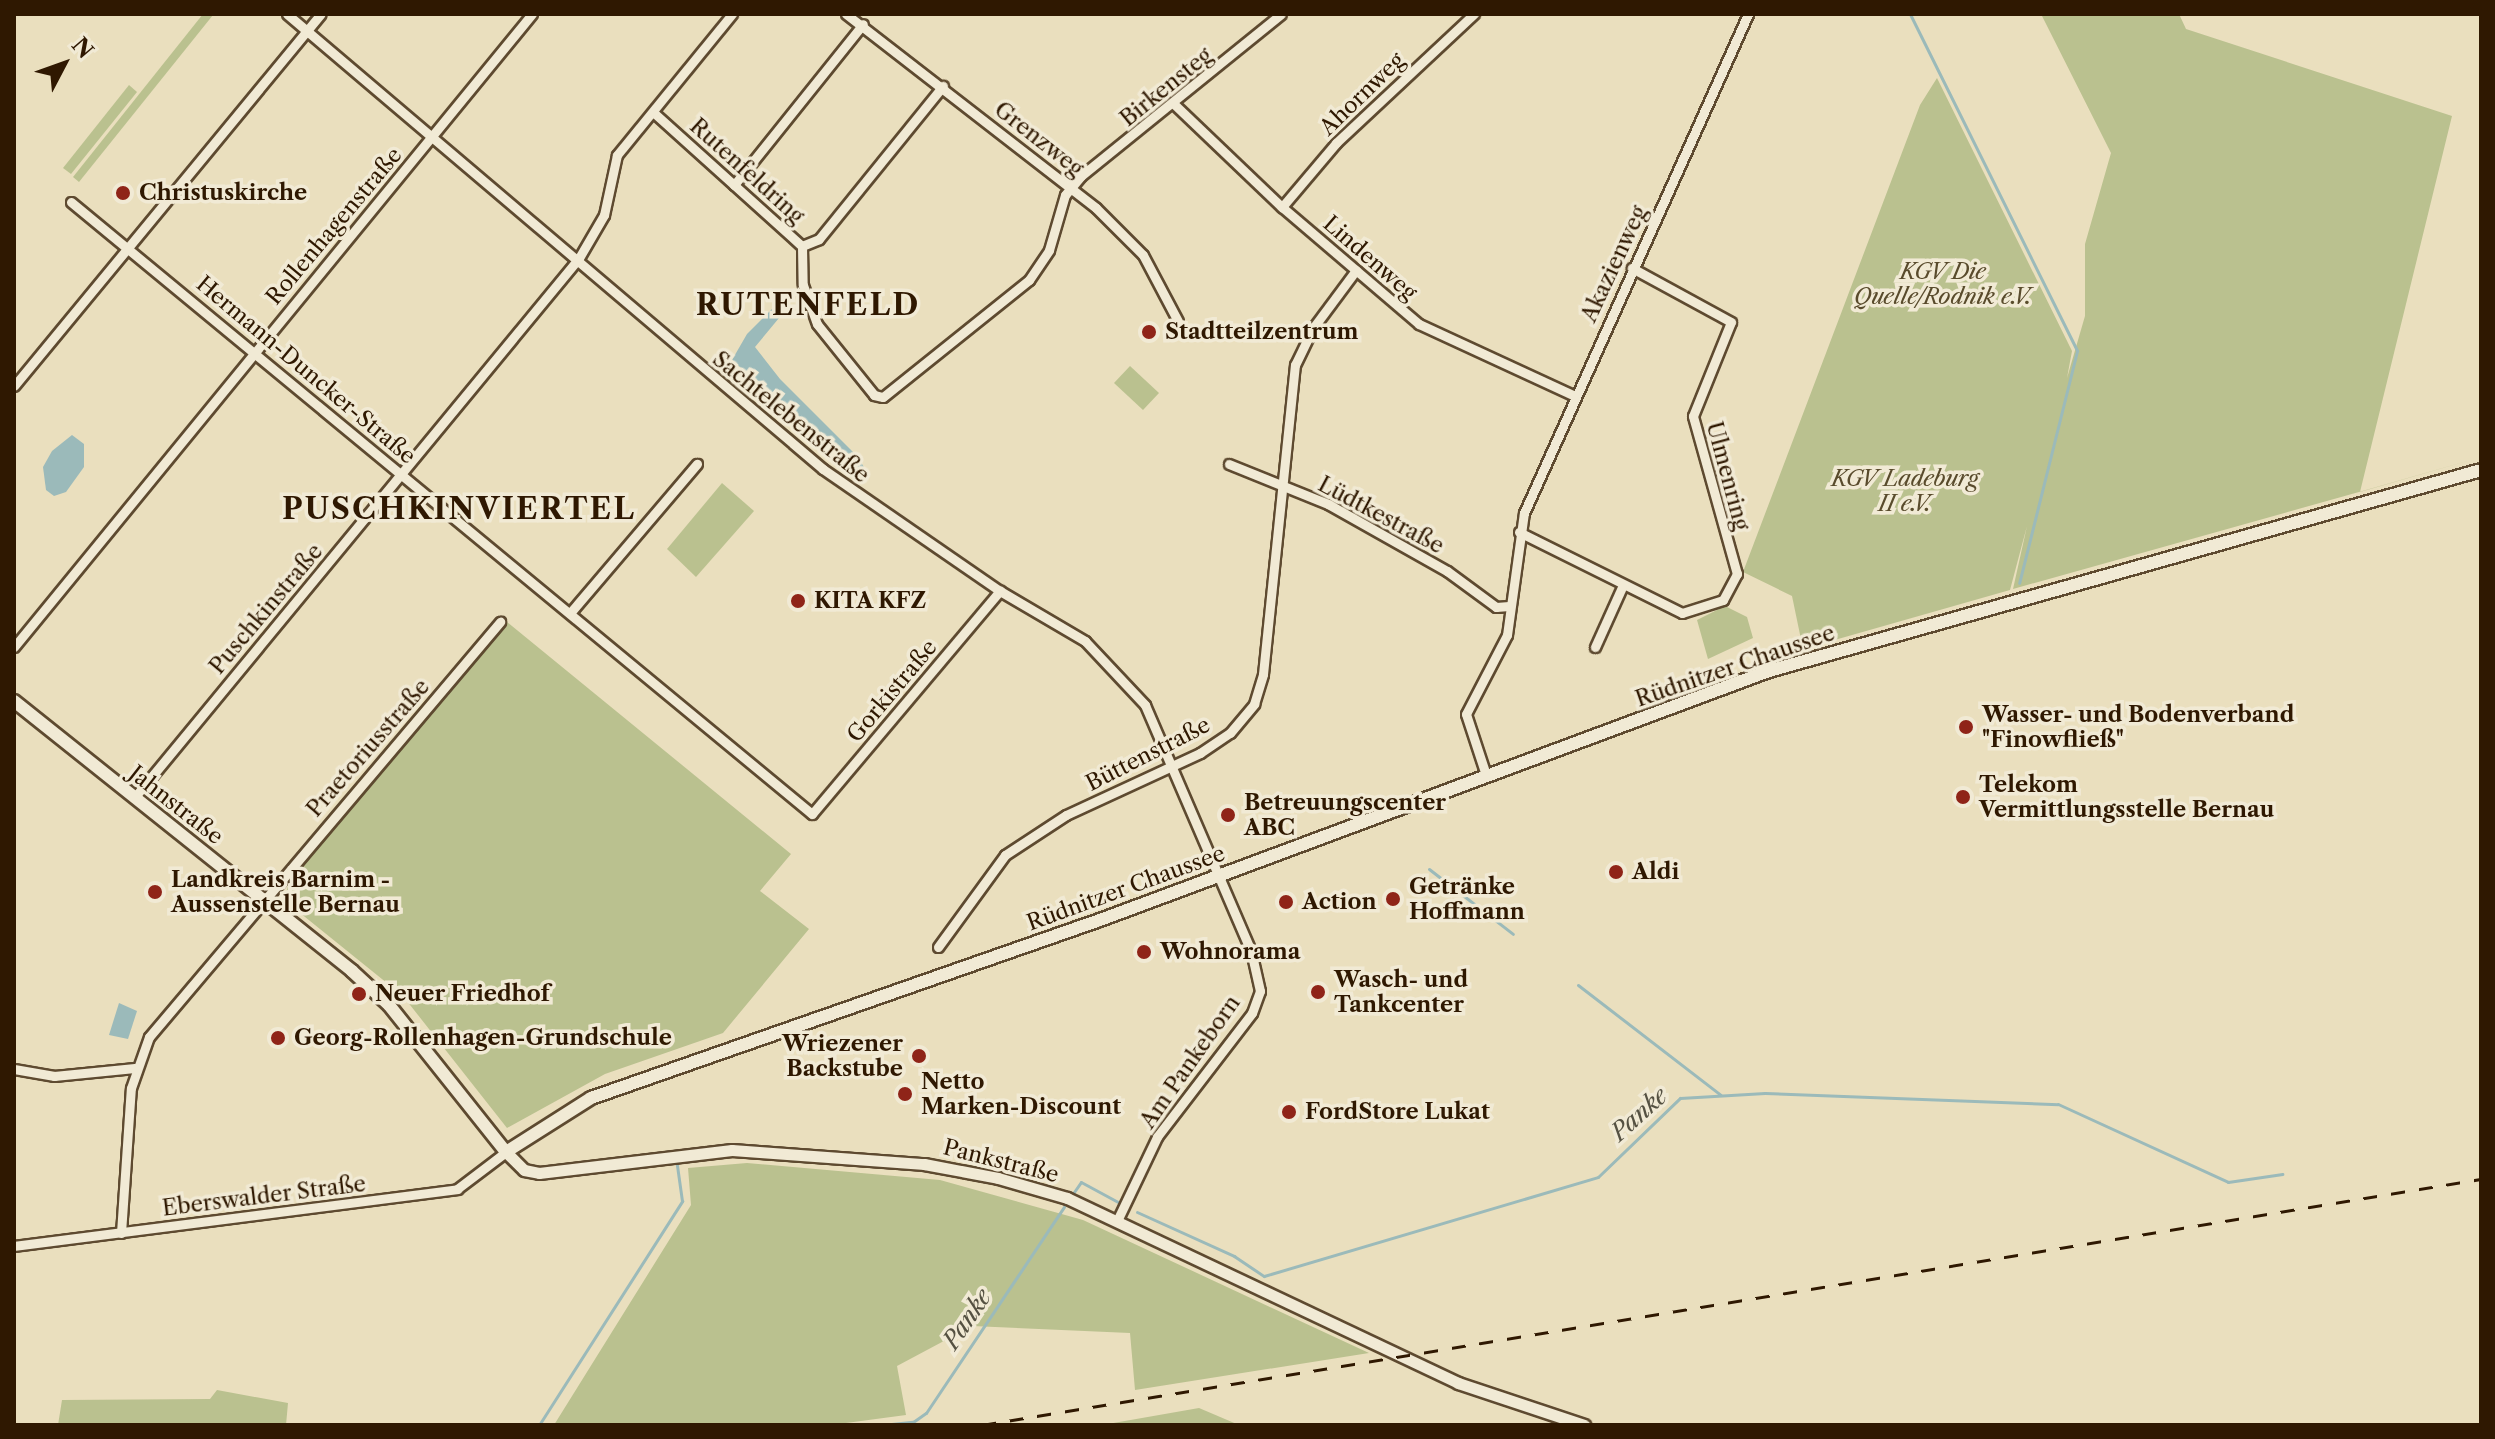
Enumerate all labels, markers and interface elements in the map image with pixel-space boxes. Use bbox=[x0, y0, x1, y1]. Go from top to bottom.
north arrow bbox=[24, 24, 104, 104]
text: N bbox=[66, 32, 99, 64]
street label: Birkensteg bbox=[1115, 42, 1217, 132]
street label: Ahornweg bbox=[1314, 47, 1410, 141]
street label: Grenzweg bbox=[989, 96, 1089, 182]
street label: Rutenfeldring bbox=[684, 113, 810, 229]
street label: Rollenhagenstraße bbox=[261, 142, 407, 310]
place label: Christuskirche bbox=[139, 180, 307, 206]
marker: Christuskirche bbox=[114, 184, 132, 202]
street label: Akazienweg bbox=[1576, 202, 1652, 326]
street label: Lindenweg bbox=[1318, 210, 1422, 306]
park label: KGV Die Quelle/Rodnik e.V. bbox=[1854, 258, 2032, 310]
street label: Hermann-Duncker-Straße bbox=[191, 271, 421, 469]
district label: RUTENFELD bbox=[696, 287, 920, 323]
place label: Stadtteilzentrum bbox=[1165, 319, 1358, 345]
marker: Stadtteilzentrum bbox=[1140, 323, 1158, 341]
street label: Sachtelebenstraße bbox=[707, 346, 875, 488]
street label: Ulmenring bbox=[1701, 419, 1755, 533]
park label: KGV Ladeburg II e.V. bbox=[1831, 465, 1979, 516]
street label: Lüdtkestraße bbox=[1314, 471, 1448, 559]
district label: PUSCHKINVIERTEL bbox=[282, 491, 636, 527]
street label: Puschkinstraße bbox=[204, 539, 328, 679]
place label: KITA KFZ bbox=[814, 588, 927, 614]
marker: KITA KFZ bbox=[789, 592, 807, 610]
street label: Rüdnitzer Chaussee bbox=[1632, 619, 1838, 713]
street label: Gorkistraße bbox=[842, 634, 942, 748]
street label: Praetoriusstraße bbox=[301, 674, 435, 822]
place label: Wasser- und Bodenverband "Finowfließ" bbox=[1982, 701, 2294, 752]
street label: Büttenstraße bbox=[1081, 711, 1215, 797]
marker: Wasser- und Bodenverband "Finowfließ" bbox=[1957, 718, 1975, 736]
street label: Jahnstraße bbox=[124, 760, 228, 850]
place label: Telekom Vermittlungsstelle Bernau bbox=[1979, 771, 2274, 822]
marker: Telekom Vermittlungsstelle Bernau bbox=[1954, 788, 1972, 806]
place label: Betreuungscenter ABC bbox=[1244, 789, 1446, 840]
marker: Betreuungscenter ABC bbox=[1219, 806, 1237, 824]
street label: Rüdnitzer Chaussee bbox=[1023, 840, 1229, 936]
place label: Aldi bbox=[1632, 859, 1679, 885]
marker: Aldi bbox=[1607, 863, 1625, 881]
place label: Landkreis Barnim - Aussenstelle Bernau bbox=[171, 866, 400, 918]
place label: Getränke Hoffmann bbox=[1409, 873, 1525, 924]
marker: Landkreis Barnim - Aussenstelle Bernau bbox=[146, 883, 164, 901]
place label: Action bbox=[1302, 889, 1377, 915]
marker: Getränke Hoffmann bbox=[1384, 890, 1402, 908]
marker: Action bbox=[1277, 893, 1295, 911]
place label: Wohnorama bbox=[1160, 939, 1300, 965]
marker: Wohnorama bbox=[1135, 943, 1153, 961]
place label: Wasch- und Tankcenter bbox=[1334, 966, 1468, 1018]
place label: Neuer Friedhof bbox=[375, 981, 550, 1007]
marker: Wasch- und Tankcenter bbox=[1309, 983, 1327, 1001]
marker: Neuer Friedhof bbox=[350, 985, 368, 1003]
street label: Am Pankeborn bbox=[1134, 990, 1246, 1134]
place label: Georg-Rollenhagen-Grundschule bbox=[294, 1025, 672, 1051]
marker: Georg-Rollenhagen-Grundschule bbox=[269, 1029, 287, 1047]
place label: Wriezener Backstube bbox=[782, 1030, 903, 1082]
marker: Wriezener Backstube bbox=[910, 1047, 928, 1065]
place label: Netto Marken-Discount bbox=[921, 1068, 1121, 1120]
water label: Panke bbox=[1605, 1081, 1673, 1147]
marker: Netto Marken-Discount bbox=[896, 1085, 914, 1103]
place label: FordStore Lukat bbox=[1305, 1099, 1490, 1125]
marker: FordStore Lukat bbox=[1280, 1103, 1298, 1121]
street label: Pankstraße bbox=[941, 1134, 1061, 1188]
street label: Eberswalder Straße bbox=[160, 1170, 368, 1222]
water label: Panke bbox=[937, 1283, 997, 1355]

